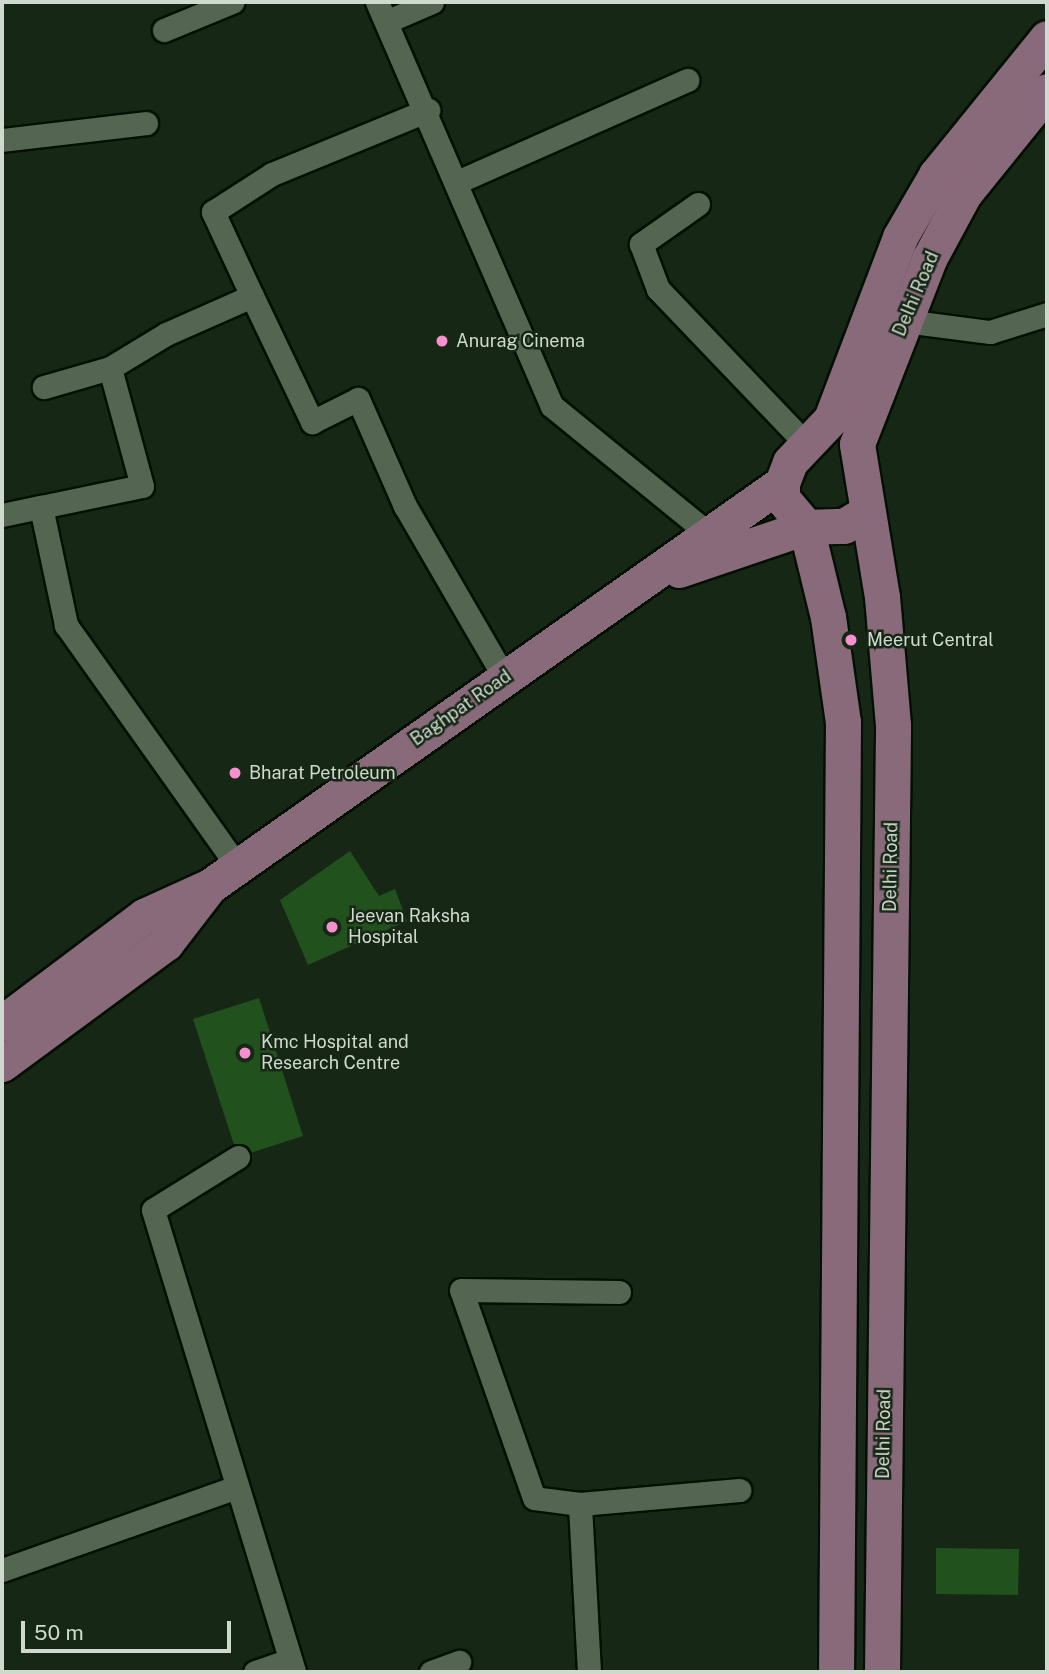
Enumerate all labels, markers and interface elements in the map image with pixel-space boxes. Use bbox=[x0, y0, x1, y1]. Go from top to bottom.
street label: Delhi Road bbox=[888, 248, 944, 340]
place label: Anurag Cinema bbox=[456, 330, 585, 352]
marker: Anurag Cinema bbox=[434, 333, 450, 349]
place label: Meerut Central bbox=[867, 629, 994, 651]
marker: Meerut Central bbox=[841, 630, 861, 650]
street label: Baghpat Road bbox=[407, 665, 515, 751]
place label: Bharat Petroleum bbox=[249, 762, 395, 784]
marker: Bharat Petroleum bbox=[227, 765, 243, 781]
street label: Delhi Road bbox=[879, 822, 903, 912]
place label: Jeevan Raksha Hospital bbox=[348, 906, 470, 948]
marker: Jeevan Raksha Hospital bbox=[322, 917, 342, 937]
place label: Kmc Hospital and Research Centre bbox=[261, 1032, 409, 1074]
marker: Kmc Hospital and Research Centre bbox=[235, 1043, 255, 1063]
street label: Delhi Road bbox=[872, 1389, 896, 1479]
scale bar bbox=[24, 1608, 234, 1652]
text: 50 m bbox=[34, 1620, 84, 1645]

